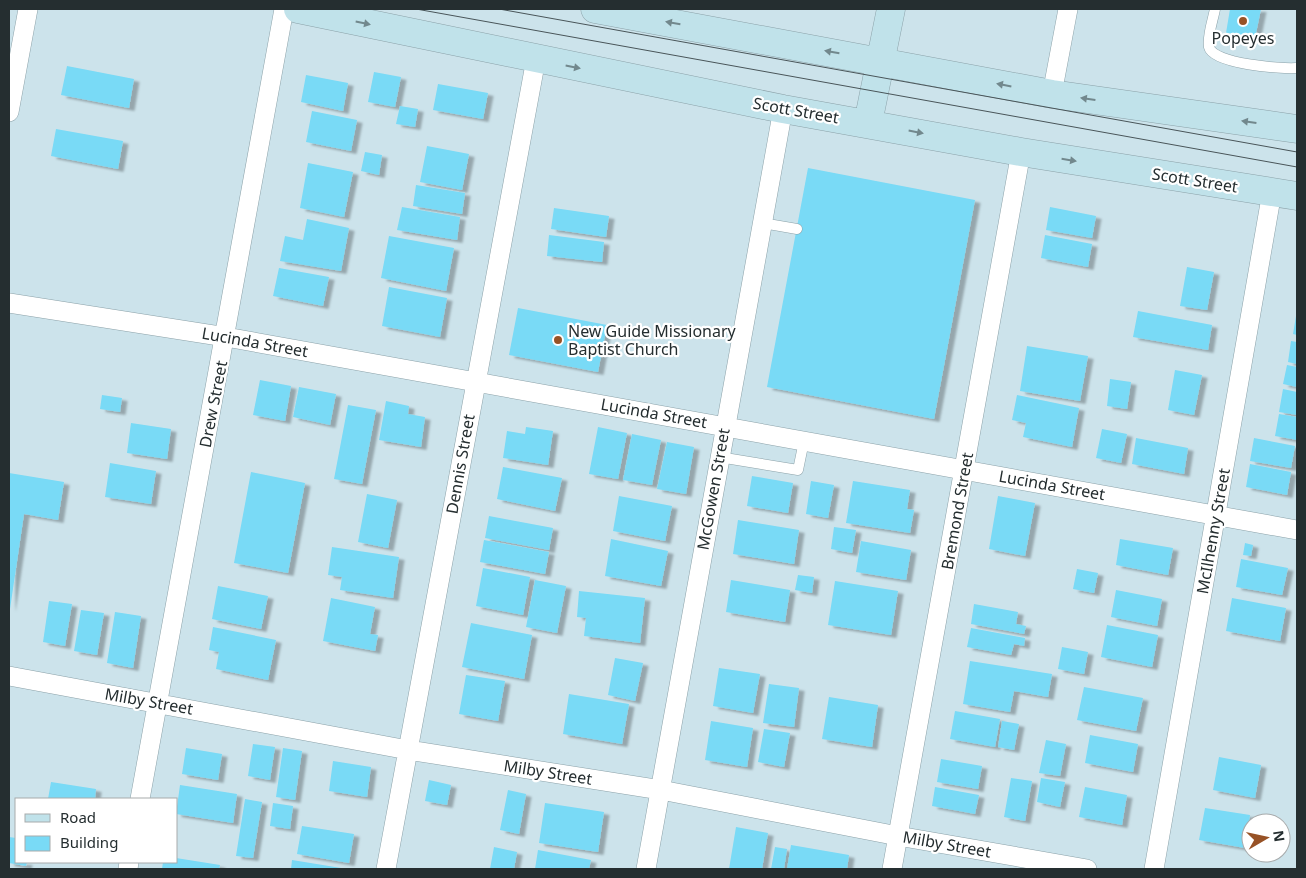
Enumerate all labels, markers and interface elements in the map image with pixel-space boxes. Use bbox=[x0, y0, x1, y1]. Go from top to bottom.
marker: Popeyes bbox=[1237, 15, 1249, 27]
one-way arrow bbox=[355, 19, 371, 27]
one-way arrow bbox=[665, 19, 680, 27]
place label: Popeyes bbox=[1212, 27, 1274, 49]
one-way arrow bbox=[824, 48, 840, 56]
one-way arrow bbox=[566, 63, 581, 71]
one-way arrow bbox=[997, 81, 1012, 89]
street label: Scott Street bbox=[751, 92, 841, 128]
one-way arrow bbox=[1080, 95, 1096, 103]
one-way arrow bbox=[1241, 118, 1257, 126]
one-way arrow bbox=[909, 129, 925, 137]
one-way arrow bbox=[1062, 156, 1078, 164]
street label: Scott Street bbox=[1151, 162, 1240, 198]
place label: New Guide Missionary Baptist Church bbox=[568, 320, 737, 360]
street label: Lucinda Street bbox=[200, 322, 310, 362]
marker: New Guide Missionary Baptist Church bbox=[552, 334, 564, 346]
street label: Drew Street bbox=[194, 358, 232, 449]
street label: Lucinda Street bbox=[599, 393, 709, 433]
street label: Dennis Street bbox=[440, 412, 480, 516]
street label: McGowen Street bbox=[691, 426, 735, 552]
street label: Bremond Street bbox=[936, 450, 978, 571]
street label: Lucinda Street bbox=[997, 465, 1107, 505]
street label: McIlhenny Street bbox=[1191, 466, 1235, 596]
street label: Milby Street bbox=[103, 682, 195, 720]
street label: Milby Street bbox=[502, 754, 594, 790]
legend bbox=[15, 798, 178, 863]
text: Road bbox=[60, 807, 96, 827]
north arrow bbox=[1241, 813, 1291, 863]
street label: Milby Street bbox=[901, 825, 993, 863]
text: N bbox=[1269, 829, 1290, 843]
text: Building bbox=[60, 832, 118, 852]

